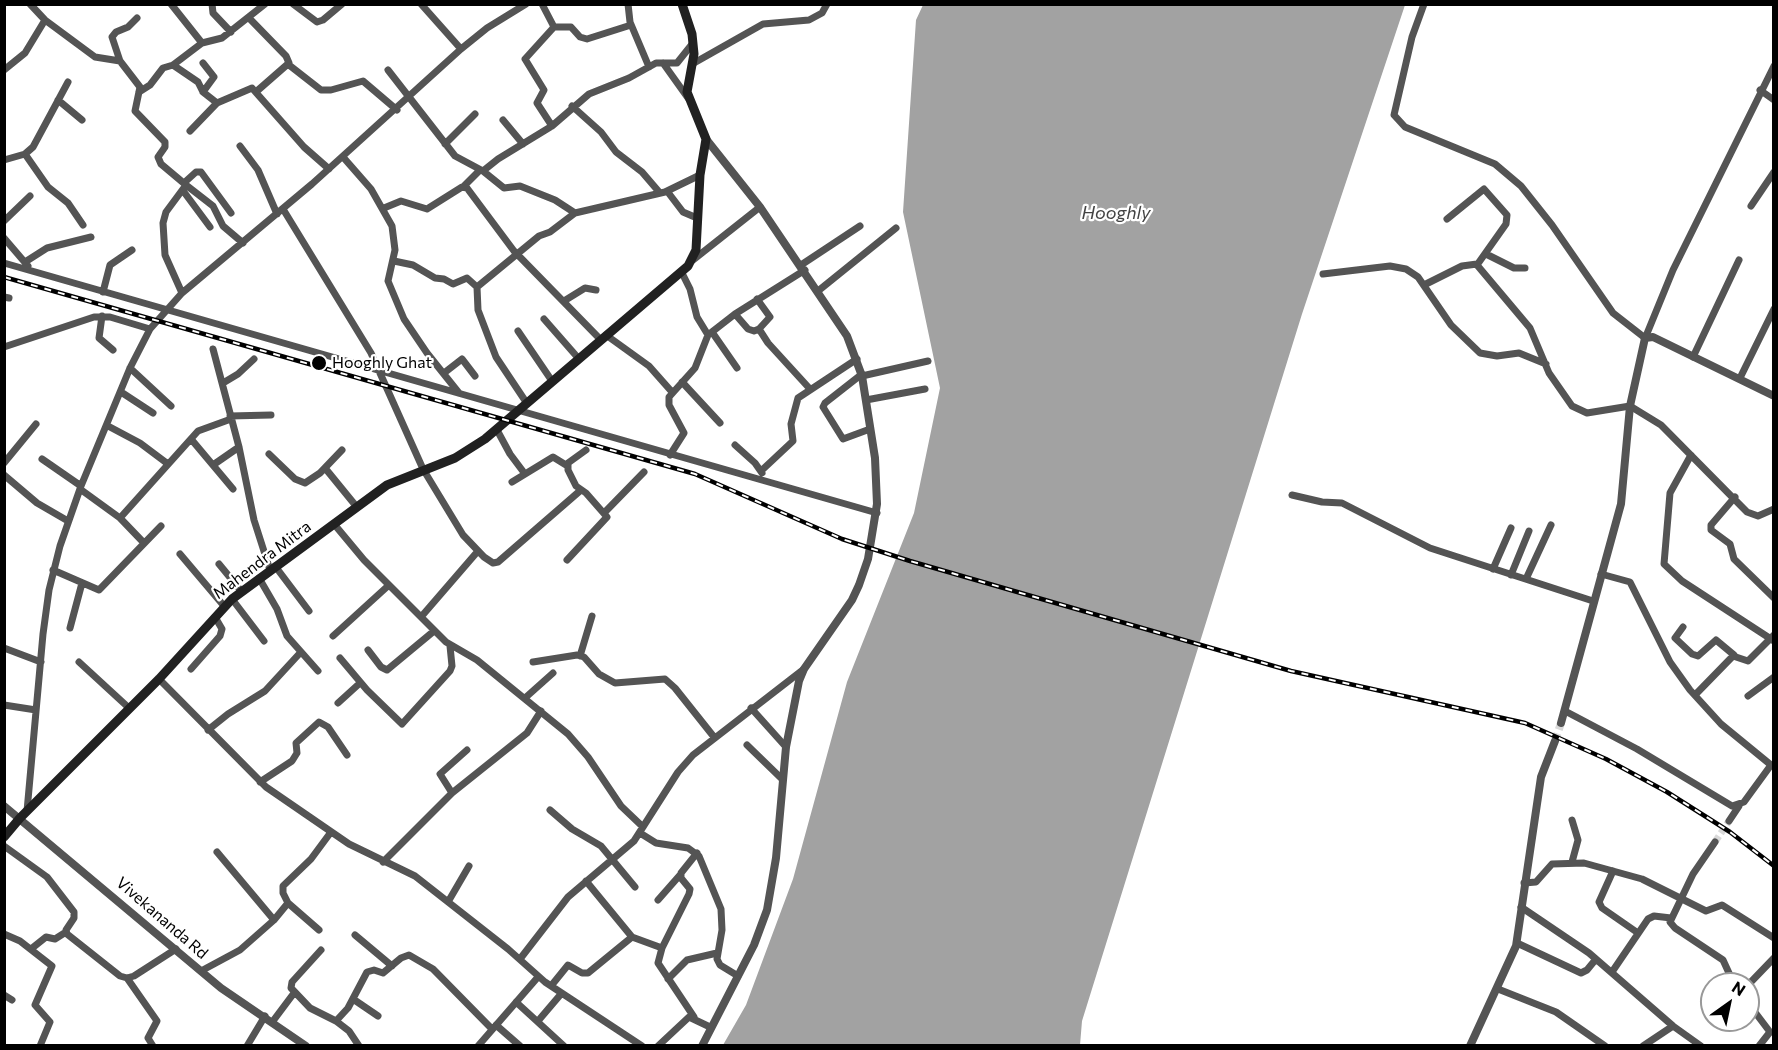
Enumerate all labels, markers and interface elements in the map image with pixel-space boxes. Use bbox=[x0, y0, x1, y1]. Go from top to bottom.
water label: Hooghly bbox=[1082, 202, 1150, 224]
place label: Hooghly Ghat bbox=[332, 353, 432, 373]
marker: Hooghly Ghat bbox=[310, 354, 328, 372]
street label: Mahendra Mitra bbox=[209, 517, 315, 603]
street label: Vivekananda Rd bbox=[112, 873, 212, 963]
north arrow bbox=[1700, 972, 1760, 1032]
text: N bbox=[1729, 977, 1749, 999]

